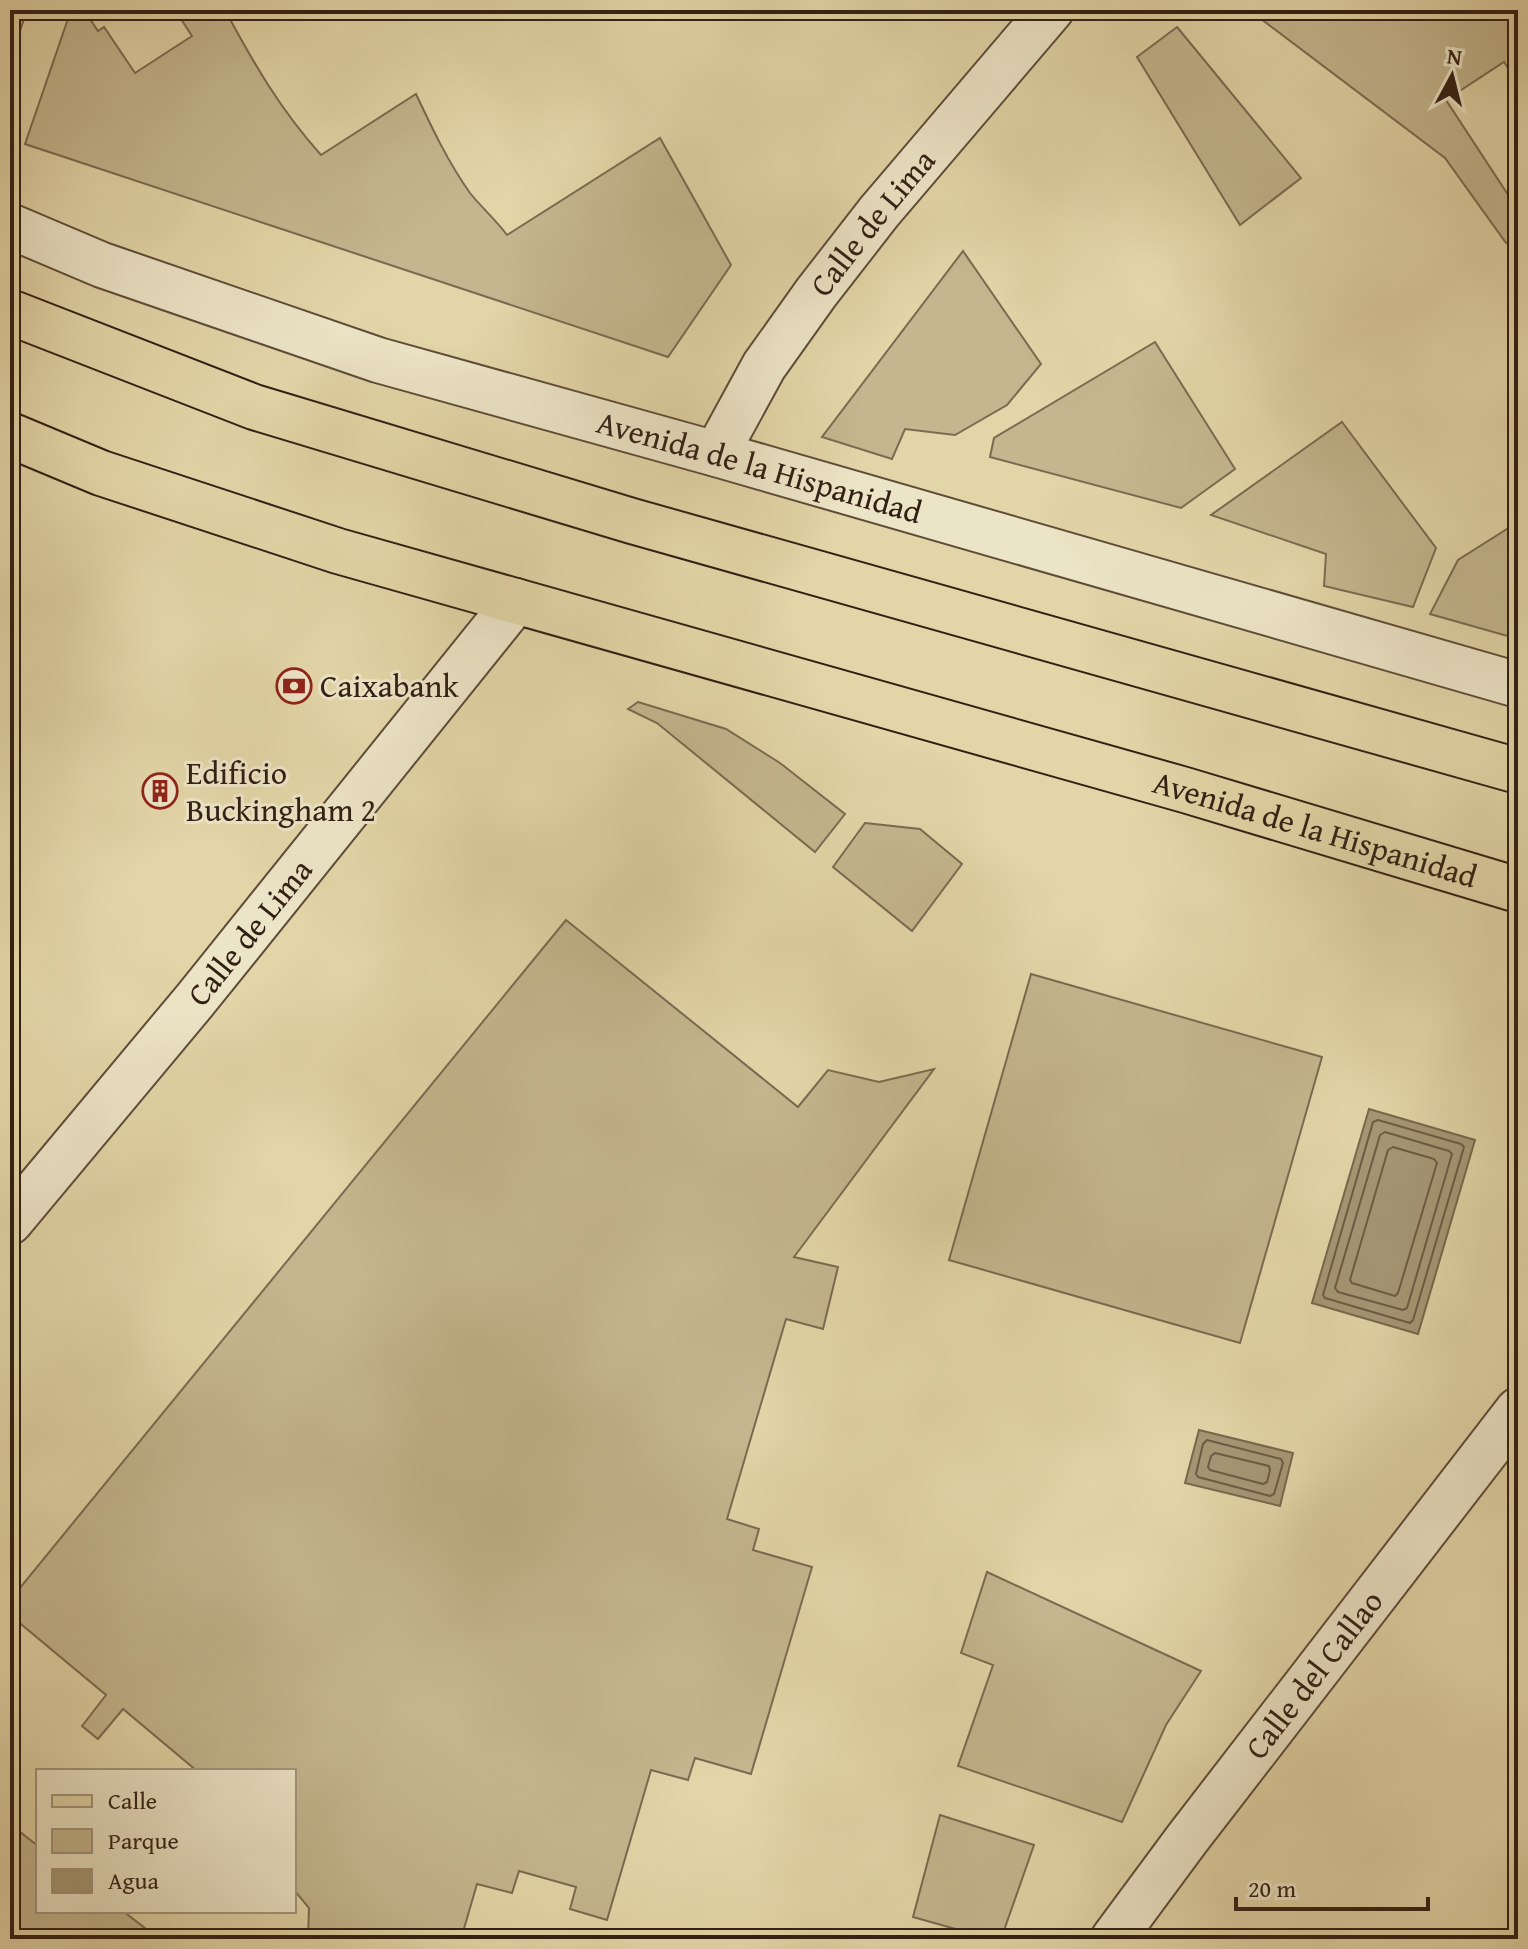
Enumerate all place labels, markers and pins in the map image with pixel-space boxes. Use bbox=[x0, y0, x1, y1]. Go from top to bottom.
place label: Caixabank bbox=[320, 662, 460, 709]
bank icon: Caixabank bbox=[275, 667, 313, 705]
place label: Edificio Buckingham 2 bbox=[186, 749, 376, 833]
building icon: Edificio Buckingham 2 bbox=[141, 772, 179, 810]

